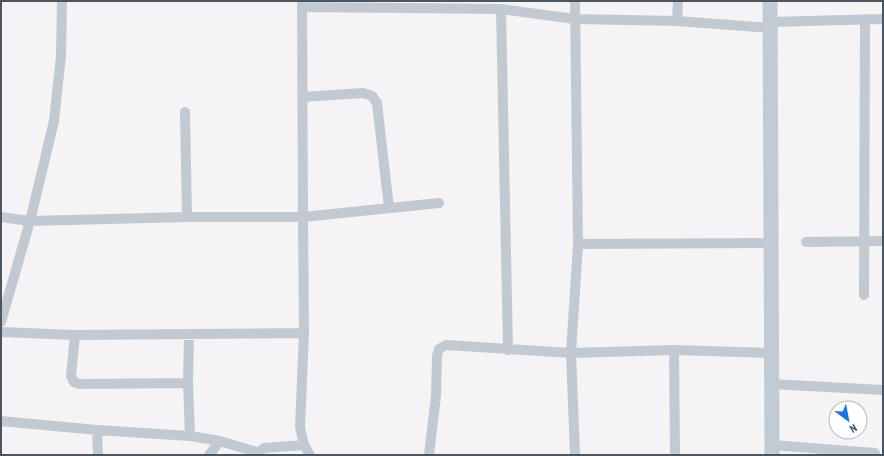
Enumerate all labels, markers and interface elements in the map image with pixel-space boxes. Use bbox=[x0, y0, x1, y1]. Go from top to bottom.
north arrow bbox=[828, 400, 868, 440]
text: N bbox=[847, 421, 860, 436]

